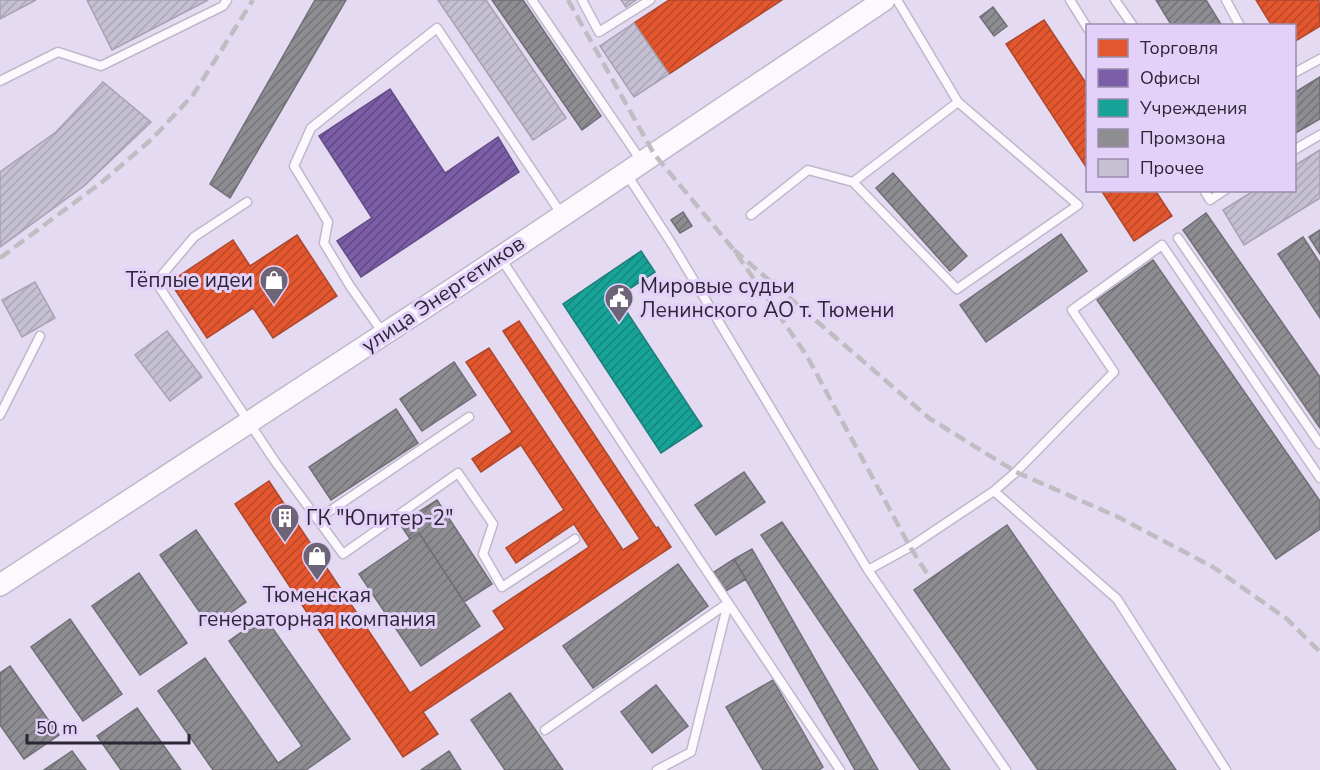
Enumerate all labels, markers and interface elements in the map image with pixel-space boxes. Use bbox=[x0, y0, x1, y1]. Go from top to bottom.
legend bbox=[1086, 24, 1296, 192]
text: Торговля bbox=[1140, 36, 1218, 60]
text: Офисы bbox=[1140, 66, 1200, 90]
text: Учреждения bbox=[1139, 96, 1247, 120]
text: Промзона bbox=[1140, 126, 1226, 150]
text: Прочее bbox=[1140, 156, 1204, 180]
street label: улица Энергетиков bbox=[356, 229, 530, 359]
shop icon: Тёплые идеи bbox=[258, 264, 290, 306]
place label: Тёплые идеи bbox=[126, 266, 253, 294]
place label: Мировые судьи Ленинского АО т. Тюмени bbox=[640, 272, 895, 324]
public building icon: Мировые судьи Ленинского АО т. Тюмени bbox=[603, 282, 635, 324]
building icon: ГК "Юпитер-2" bbox=[269, 502, 301, 544]
place label: ГК "Юпитер-2" bbox=[306, 504, 453, 532]
shop icon: Тюменская генераторная компания bbox=[301, 540, 333, 582]
place label: Тюменская генераторная компания bbox=[198, 581, 436, 633]
scale bar bbox=[27, 707, 189, 745]
text: 50 m bbox=[36, 716, 78, 740]

